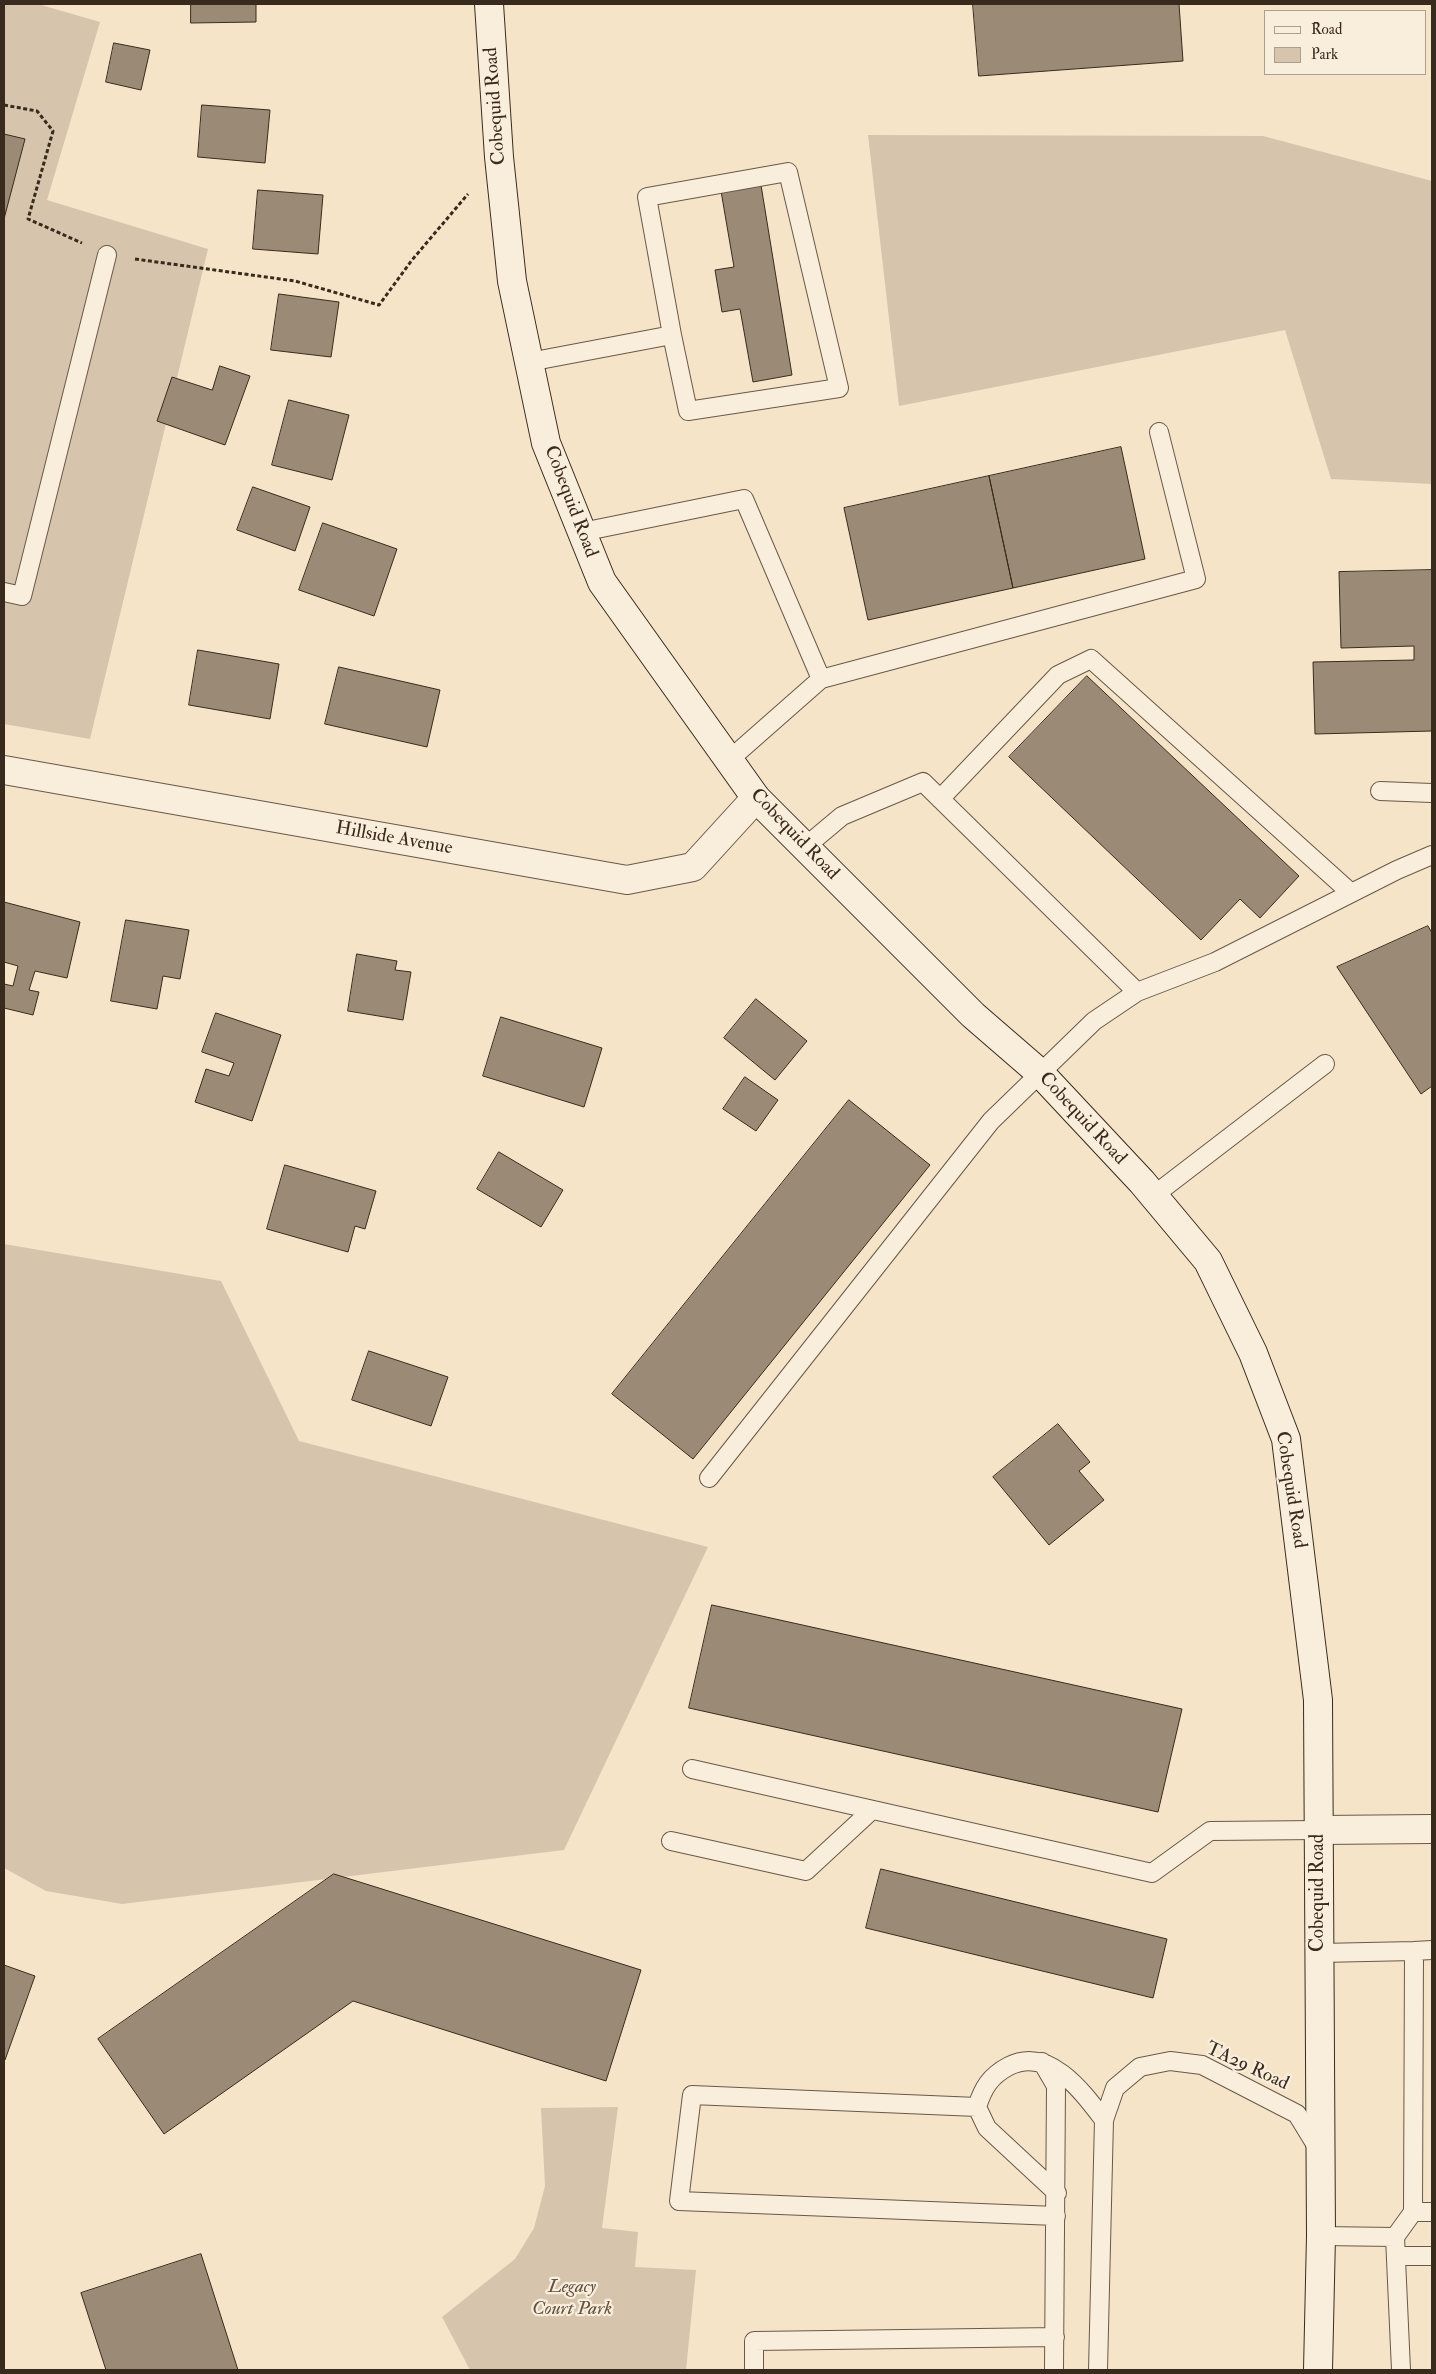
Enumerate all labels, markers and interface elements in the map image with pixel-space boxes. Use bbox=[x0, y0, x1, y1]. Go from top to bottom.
legend bbox=[1264, 10, 1426, 75]
text: Road bbox=[1311, 20, 1342, 39]
text: Park bbox=[1311, 45, 1338, 64]
street label: Cobequid Road bbox=[481, 46, 511, 166]
street label: Cobequid Road bbox=[538, 443, 602, 561]
street label: Cobequid Road bbox=[745, 785, 843, 885]
street label: Hillside Avenue bbox=[334, 818, 454, 860]
street label: Cobequid Road bbox=[1033, 1068, 1131, 1170]
street label: Cobequid Road bbox=[1270, 1430, 1310, 1550]
street label: Cobequid Road bbox=[1308, 1834, 1330, 1952]
street label: TA29 Road bbox=[1202, 2038, 1292, 2096]
park label: Legacy Court Park bbox=[532, 2277, 612, 2321]

